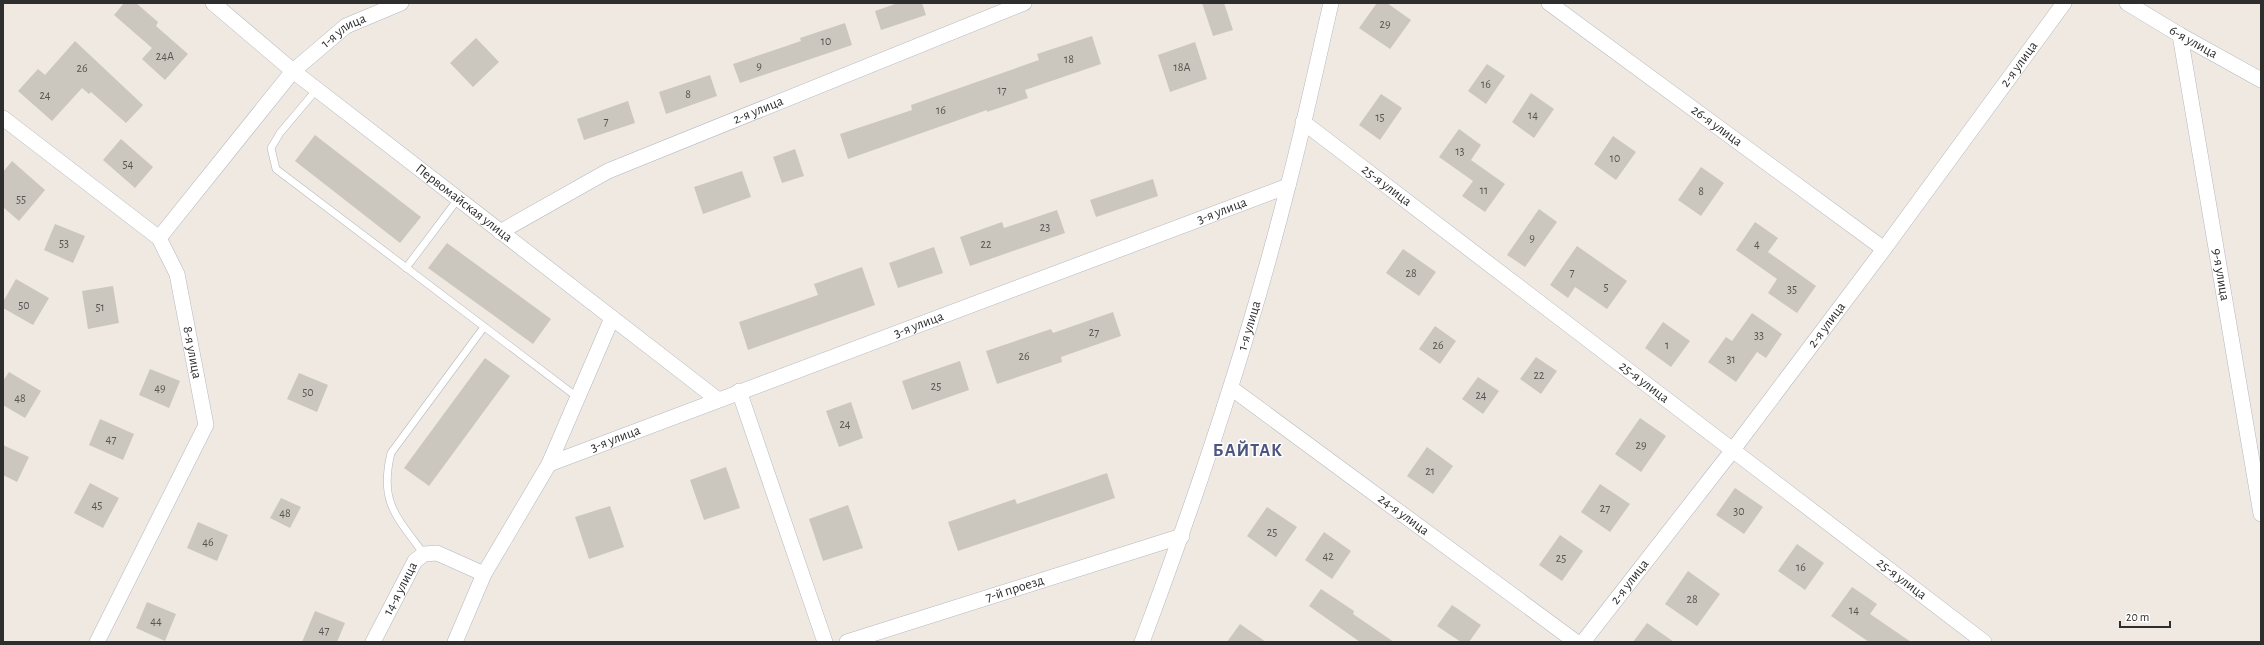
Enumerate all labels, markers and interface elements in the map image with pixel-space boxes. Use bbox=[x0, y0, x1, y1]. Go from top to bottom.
street label: 1-я улица bbox=[318, 11, 369, 51]
house number: 29 bbox=[1379, 18, 1391, 30]
street label: 6-я улица bbox=[2167, 23, 2220, 62]
house number: 10 bbox=[821, 35, 831, 47]
street label: 2-я улица bbox=[1998, 38, 2041, 90]
house number: 24А bbox=[156, 50, 174, 62]
house number: 18 bbox=[1064, 53, 1074, 65]
house number: 9 bbox=[756, 60, 762, 72]
house number: 18А bbox=[1174, 61, 1190, 73]
house number: 26 bbox=[76, 62, 88, 74]
house number: 16 bbox=[1481, 78, 1491, 90]
house number: 17 bbox=[997, 84, 1007, 96]
house number: 8 bbox=[685, 88, 691, 100]
house number: 24 bbox=[39, 89, 51, 101]
street label: 2-я улица bbox=[731, 94, 786, 127]
street label: 26-я улица bbox=[1689, 103, 1745, 150]
house number: 16 bbox=[936, 104, 946, 116]
house number: 14 bbox=[1528, 109, 1538, 121]
house number: 15 bbox=[1375, 111, 1385, 123]
house number: 7 bbox=[603, 115, 609, 127]
house number: 13 bbox=[1455, 145, 1465, 157]
house number: 10 bbox=[1610, 152, 1620, 164]
house number: 54 bbox=[123, 158, 134, 170]
street label: Первомайская улица bbox=[413, 162, 515, 245]
street label: 25-я улица bbox=[1359, 162, 1414, 209]
house number: 11 bbox=[1480, 184, 1488, 196]
house number: 8 bbox=[1698, 185, 1704, 197]
house number: 55 bbox=[16, 193, 26, 205]
street label: 3-я улица bbox=[1195, 195, 1249, 227]
house number: 23 bbox=[1040, 221, 1050, 233]
house number: 9 bbox=[1529, 232, 1535, 244]
house number: 53 bbox=[59, 237, 69, 249]
house number: 22 bbox=[981, 238, 992, 250]
house number: 4 bbox=[1754, 238, 1760, 250]
street label: 9-я улица bbox=[2209, 247, 2232, 302]
house number: 7 bbox=[1569, 266, 1575, 278]
house number: 28 bbox=[1405, 267, 1417, 279]
house number: 5 bbox=[1603, 281, 1609, 293]
house number: 35 bbox=[1787, 283, 1797, 295]
house number: 50 bbox=[18, 299, 30, 311]
street label: 1-я улица bbox=[1235, 299, 1264, 352]
street label: 2-я улица bbox=[1805, 299, 1849, 350]
house number: 51 bbox=[95, 301, 105, 313]
street label: 3-я улица bbox=[892, 309, 946, 341]
street label: 8-я улица bbox=[180, 325, 204, 380]
house number: 27 bbox=[1089, 326, 1099, 338]
house number: 33 bbox=[1754, 329, 1764, 341]
house number: 26 bbox=[1432, 339, 1444, 351]
house number: 1 bbox=[1665, 339, 1669, 351]
house number: 26 bbox=[1018, 350, 1030, 362]
house number: 31 bbox=[1726, 353, 1736, 365]
street label: 25-я улица bbox=[1616, 359, 1672, 406]
house number: 22 bbox=[1534, 369, 1545, 381]
house number: 25 bbox=[931, 380, 941, 392]
house number: 49 bbox=[154, 382, 166, 394]
house number: 50 bbox=[302, 386, 314, 398]
house number: 24 bbox=[1475, 389, 1487, 401]
house number: 48 bbox=[14, 392, 26, 404]
house number: 24 bbox=[839, 418, 851, 430]
street label: 3-я улица bbox=[589, 423, 643, 455]
house number: 47 bbox=[106, 433, 116, 445]
house number: 29 bbox=[1635, 439, 1647, 451]
district label: БАЙТАК bbox=[1213, 440, 1283, 460]
house number: 21 bbox=[1425, 465, 1435, 477]
street label: 24-я улица bbox=[1375, 492, 1432, 538]
house number: 45 bbox=[92, 499, 102, 511]
house number: 27 bbox=[1600, 502, 1610, 514]
house number: 30 bbox=[1733, 505, 1745, 517]
house number: 48 bbox=[279, 507, 291, 519]
house number: 25 bbox=[1267, 526, 1277, 538]
house number: 46 bbox=[202, 536, 214, 548]
house number: 42 bbox=[1322, 550, 1334, 562]
house number: 25 bbox=[1556, 552, 1566, 564]
street label: 25-я улица bbox=[1874, 556, 1929, 603]
street label: 2-я улица bbox=[1608, 557, 1652, 607]
street label: 14-я улица bbox=[381, 559, 420, 618]
house number: 16 bbox=[1796, 561, 1806, 573]
street label: 7-й проезд bbox=[984, 573, 1046, 605]
house number: 28 bbox=[1686, 593, 1698, 605]
scale bar bbox=[2120, 603, 2170, 629]
house number: 14 bbox=[1849, 604, 1859, 616]
text: 20 m bbox=[2126, 611, 2149, 623]
house number: 44 bbox=[150, 615, 162, 627]
house number: 47 bbox=[319, 624, 329, 636]

